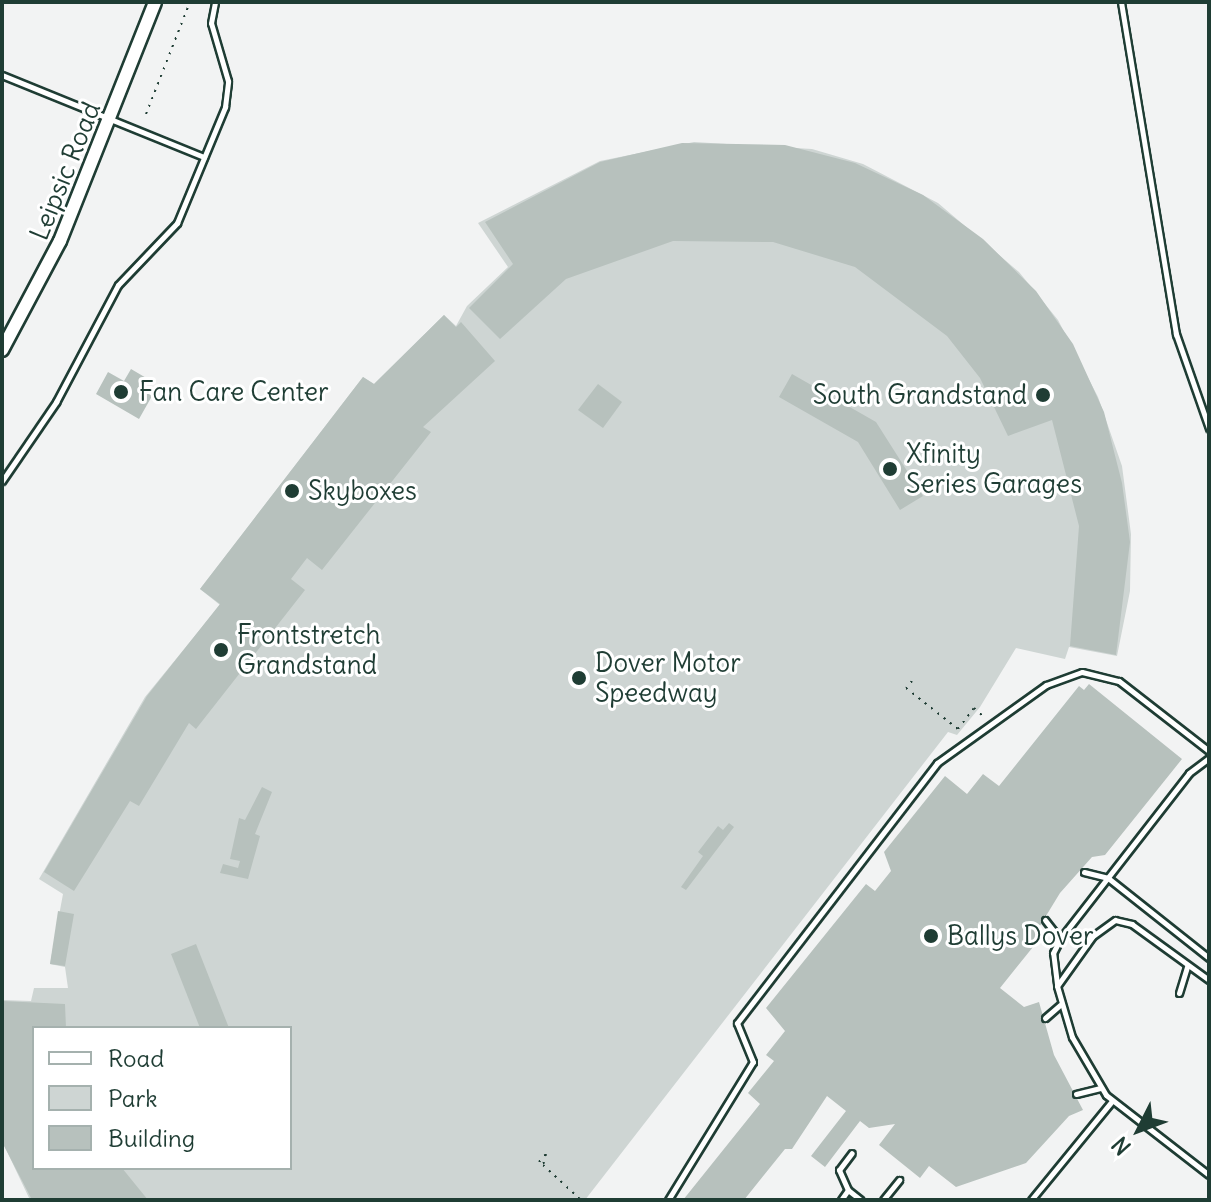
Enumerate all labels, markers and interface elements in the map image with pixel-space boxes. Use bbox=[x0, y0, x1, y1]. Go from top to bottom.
street label: Leipsic Road bbox=[23, 97, 107, 245]
place label: Fan Care Center bbox=[139, 376, 329, 408]
place label: South Grandstand bbox=[813, 379, 1027, 411]
marker: Fan Care Center bbox=[110, 381, 132, 403]
marker: South Grandstand bbox=[1034, 386, 1052, 404]
place label: Xfinity Series Garages bbox=[906, 438, 1082, 500]
marker: Xfinity Series Garages bbox=[881, 460, 899, 478]
place label: Skyboxes bbox=[308, 475, 417, 507]
marker: Skyboxes bbox=[283, 482, 301, 500]
place label: Frontstretch Grandstand bbox=[237, 619, 381, 680]
marker: Frontstretch Grandstand bbox=[212, 641, 230, 659]
place label: Dover Motor Speedway bbox=[595, 647, 741, 708]
marker: Dover Motor Speedway bbox=[570, 669, 588, 687]
place label: Ballys Dover bbox=[947, 920, 1094, 952]
marker: Ballys Dover bbox=[922, 927, 940, 945]
legend bbox=[32, 1026, 292, 1170]
text: Road bbox=[108, 1043, 164, 1073]
text: Park bbox=[108, 1083, 158, 1113]
north arrow bbox=[1099, 1090, 1179, 1170]
text: Building bbox=[108, 1123, 195, 1153]
text: N bbox=[1106, 1131, 1137, 1161]

